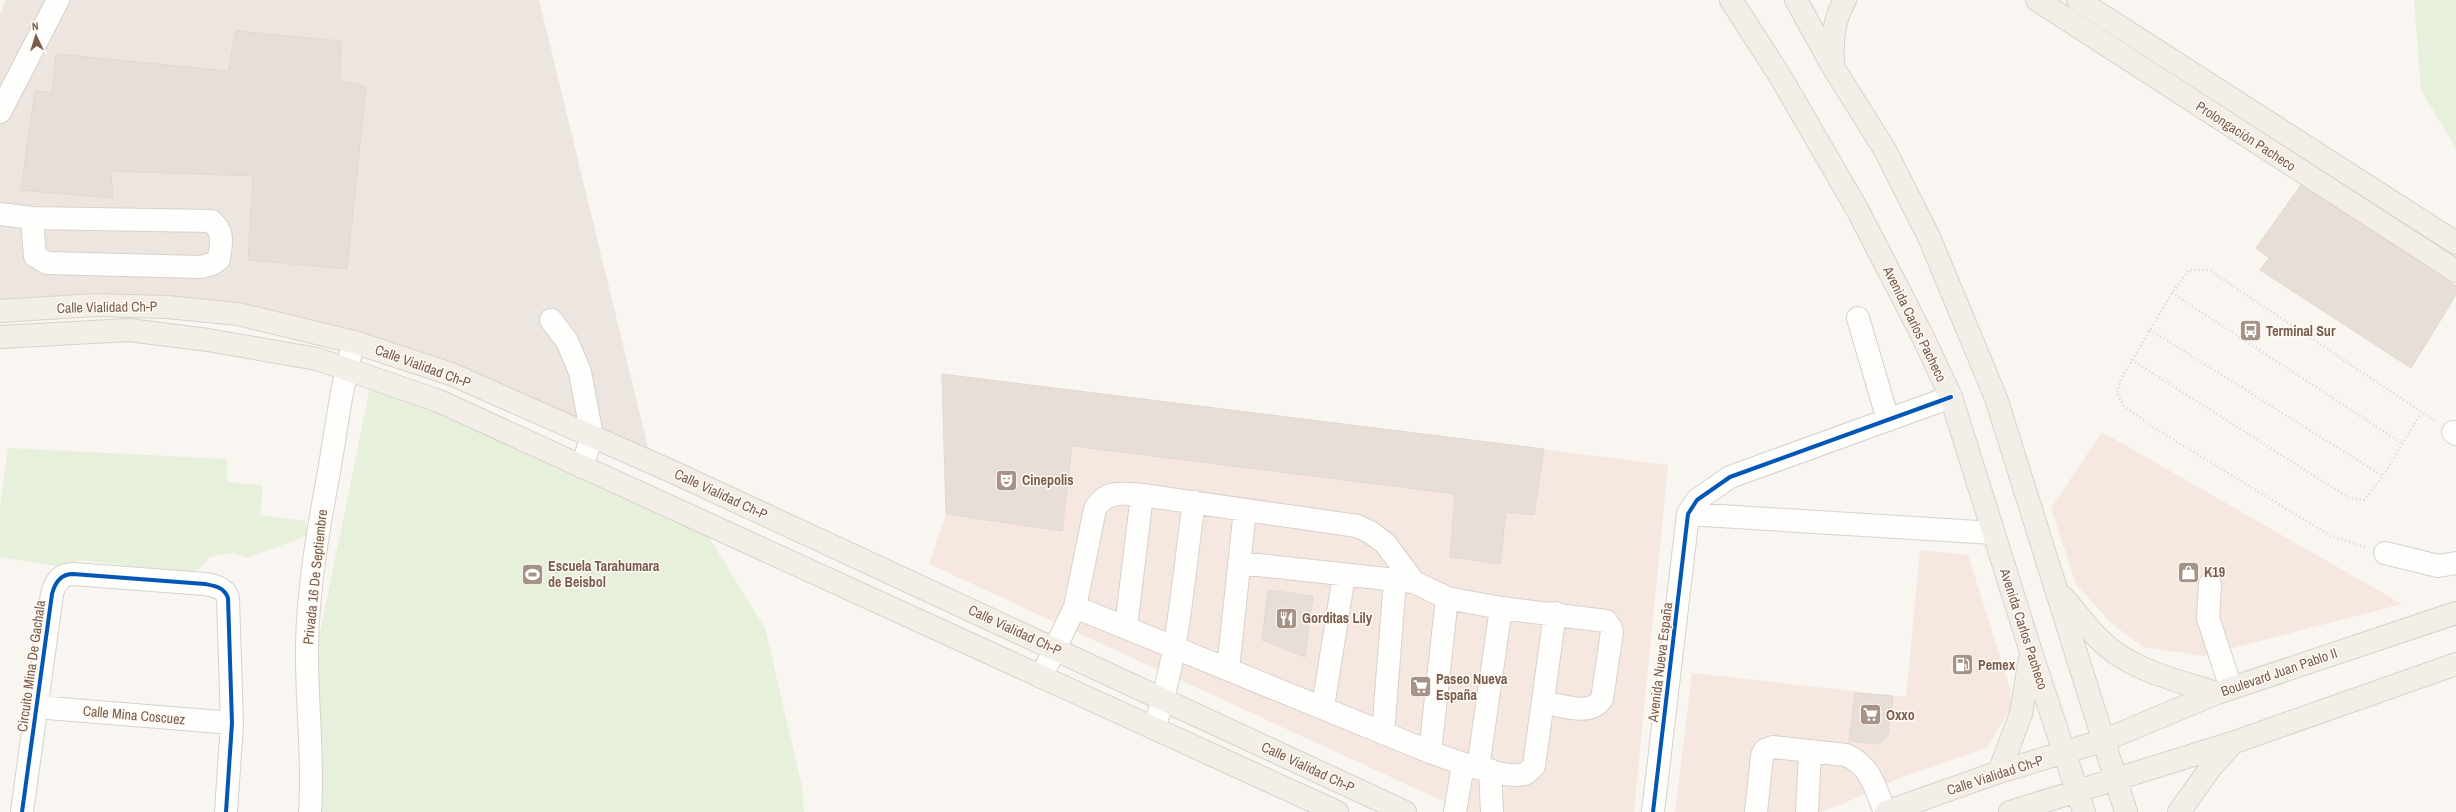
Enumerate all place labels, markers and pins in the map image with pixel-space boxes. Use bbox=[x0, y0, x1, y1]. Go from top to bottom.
bus stop icon: Terminal Sur bbox=[2238, 318, 2264, 344]
place label: Terminal Sur bbox=[2266, 322, 2336, 340]
theatre icon: Cinepolis bbox=[994, 467, 1020, 493]
place label: Cinepolis bbox=[1022, 471, 1074, 489]
place label: Escuela Tarahumara de Beisbol bbox=[548, 557, 660, 591]
shop icon: K19 bbox=[2175, 559, 2201, 585]
sports icon: Escuela Tarahumara de Beisbol bbox=[519, 561, 545, 587]
place label: K19 bbox=[2204, 563, 2225, 581]
restaurant icon: Gorditas Lily bbox=[1274, 605, 1300, 631]
place label: Gorditas Lily bbox=[1302, 609, 1373, 627]
fuel station icon: Pemex bbox=[1950, 652, 1976, 678]
place label: Pemex bbox=[1978, 656, 2016, 674]
place label: Paseo Nueva España bbox=[1436, 670, 1508, 704]
supermarket icon: Paseo Nueva España bbox=[1408, 674, 1434, 700]
supermarket icon: Oxxo bbox=[1858, 702, 1884, 728]
place label: Oxxo bbox=[1886, 706, 1915, 724]

